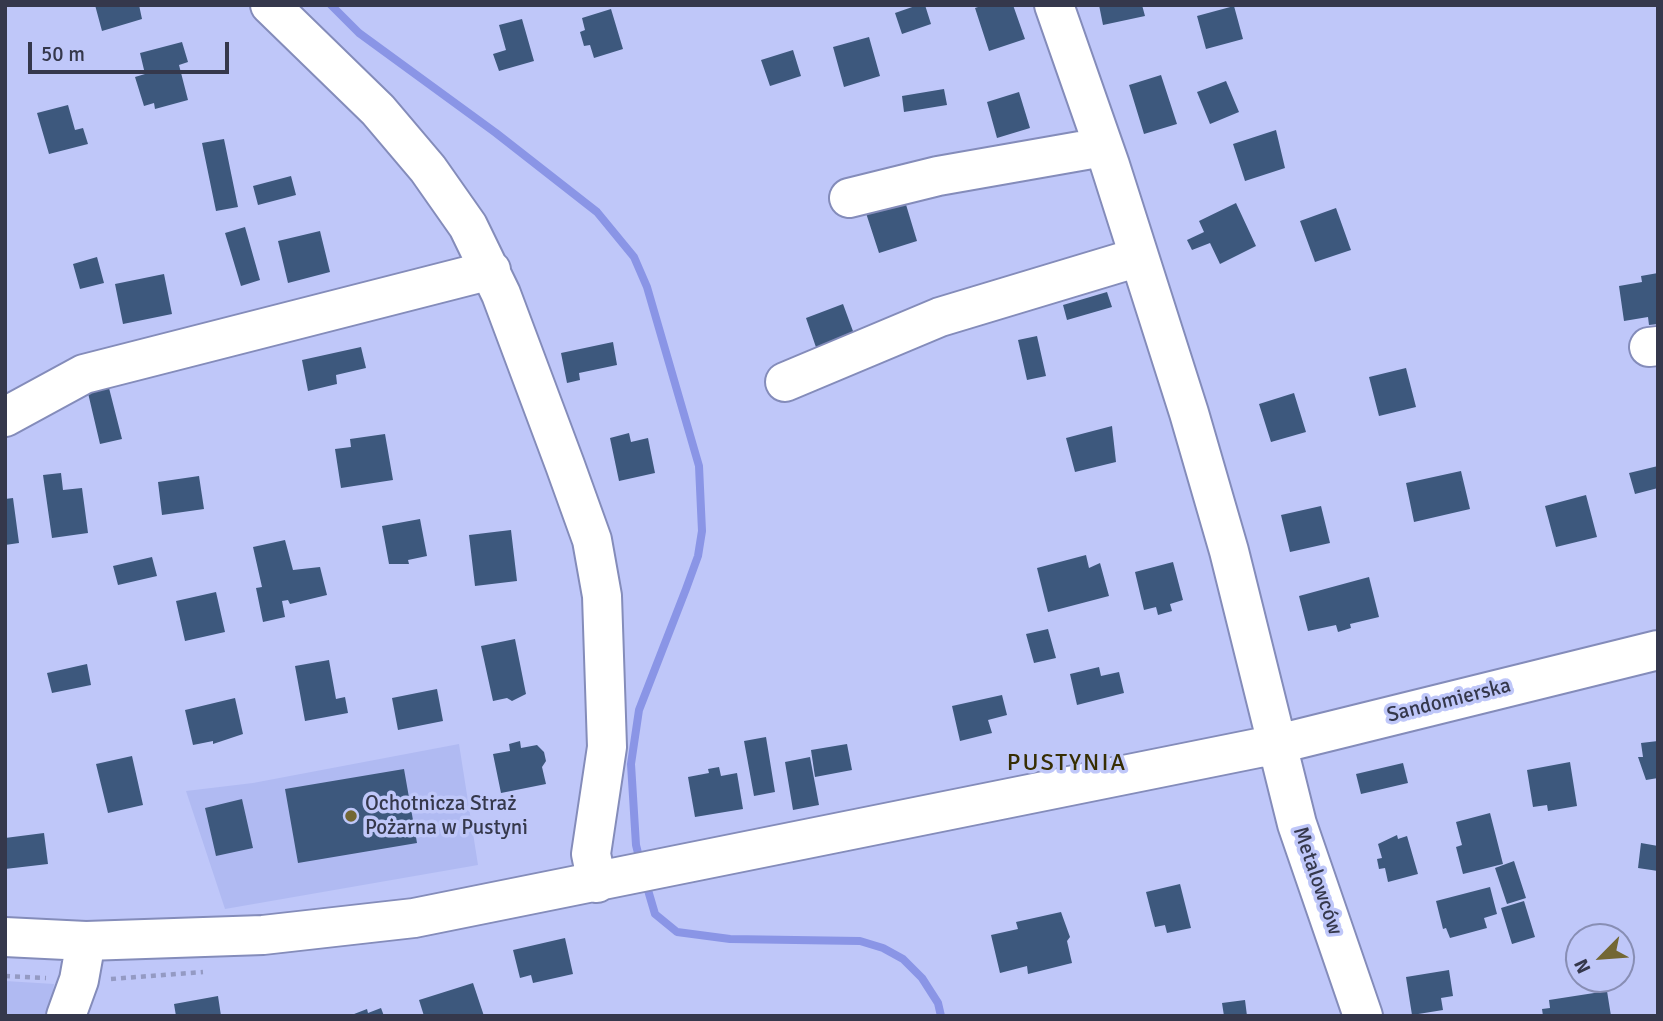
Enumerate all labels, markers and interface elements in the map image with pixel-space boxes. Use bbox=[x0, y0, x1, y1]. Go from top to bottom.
scale bar bbox=[32, 28, 233, 72]
text: 50 m bbox=[41, 41, 85, 67]
street label: Sandomierska bbox=[1384, 673, 1514, 729]
district label: PUSTYNIA bbox=[1008, 750, 1126, 778]
place label: Ochotnicza Straż Pożarna w Pustyni bbox=[365, 791, 528, 841]
marker: Ochotnicza Straż Pożarna w Pustyni bbox=[343, 808, 359, 824]
street label: Metalowców bbox=[1287, 824, 1347, 938]
north arrow bbox=[1565, 923, 1635, 993]
text: N bbox=[1569, 955, 1596, 977]

